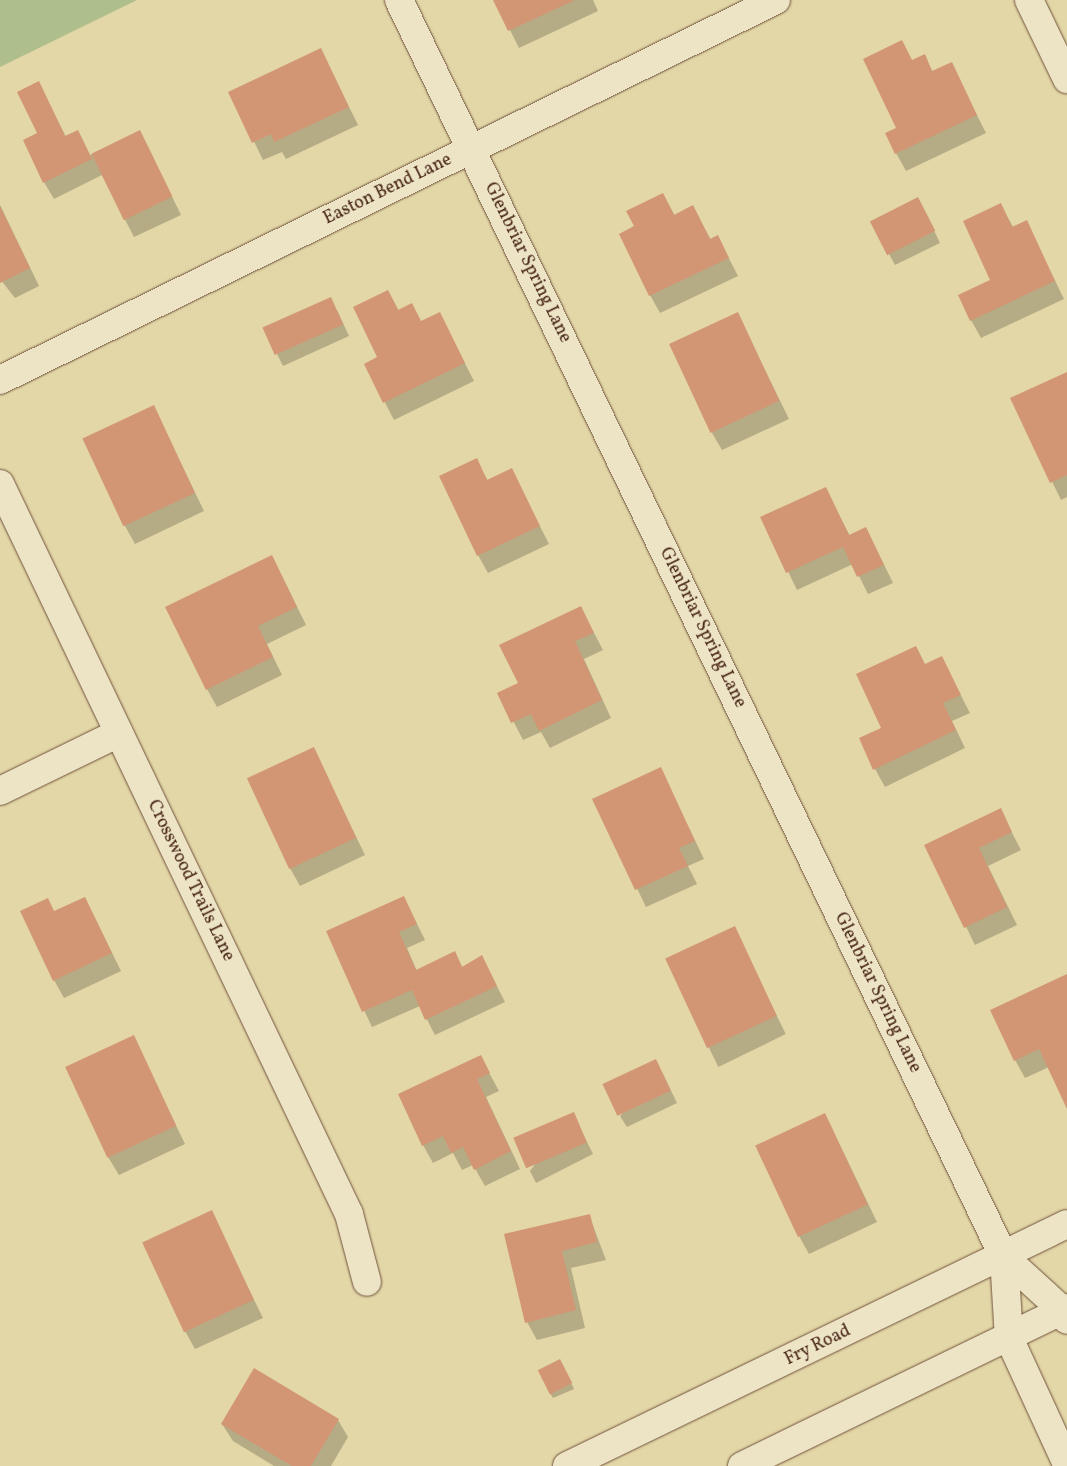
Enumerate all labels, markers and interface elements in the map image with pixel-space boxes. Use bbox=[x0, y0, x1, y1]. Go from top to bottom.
street label: Easton Bend Lane bbox=[320, 150, 456, 230]
street label: Glenbriar Spring Lane bbox=[479, 179, 575, 347]
street label: Glenbriar Spring Lane bbox=[654, 544, 750, 712]
street label: Crosswood Trails Lane bbox=[141, 797, 239, 965]
street label: Glenbriar Spring Lane bbox=[829, 909, 925, 1077]
street label: Fry Road bbox=[781, 1321, 855, 1371]

